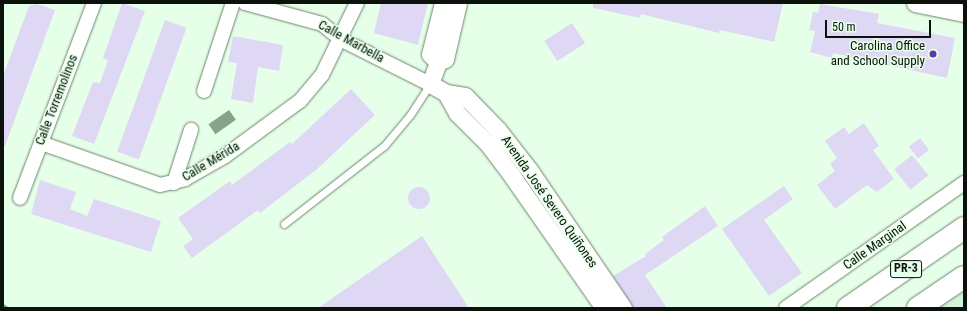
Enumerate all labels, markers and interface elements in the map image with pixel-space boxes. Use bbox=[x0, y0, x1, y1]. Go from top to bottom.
scale bar bbox=[827, 12, 933, 38]
street label: Calle Marbella bbox=[315, 17, 387, 67]
text: 50 m bbox=[832, 20, 856, 34]
place label: Carolina Office and School Supply bbox=[831, 39, 925, 70]
marker: Carolina Office and School Supply bbox=[928, 49, 938, 59]
street label: Calle Torremolinos bbox=[32, 52, 82, 148]
street label: Avenida José Severo Quiñones bbox=[497, 133, 601, 271]
street label: Calle Mérida bbox=[179, 139, 243, 185]
street label: Calle Marginal bbox=[840, 219, 910, 273]
road number: PR-3 bbox=[890, 259, 922, 279]

